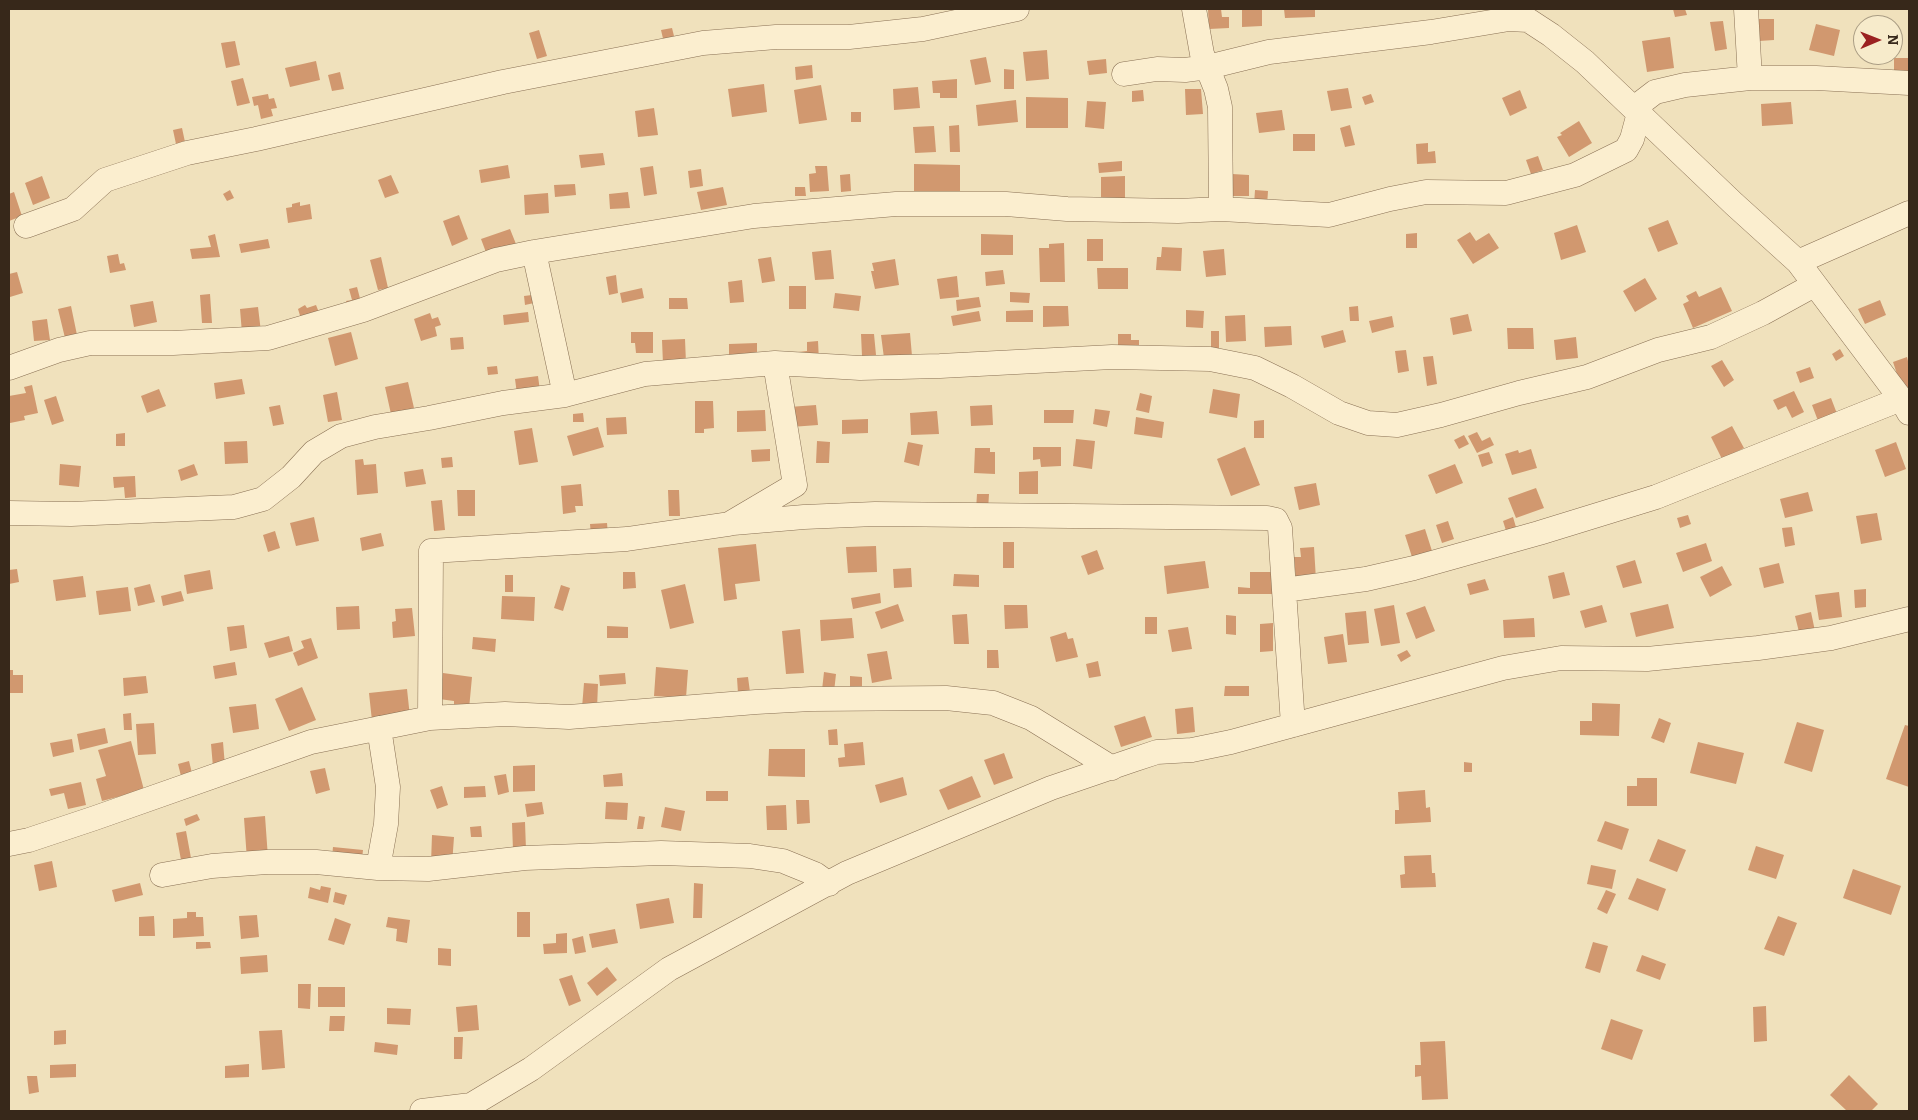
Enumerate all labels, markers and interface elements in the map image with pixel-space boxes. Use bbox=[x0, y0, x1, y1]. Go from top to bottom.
north arrow bbox=[1853, 15, 1903, 65]
text: N bbox=[1884, 34, 1901, 45]

